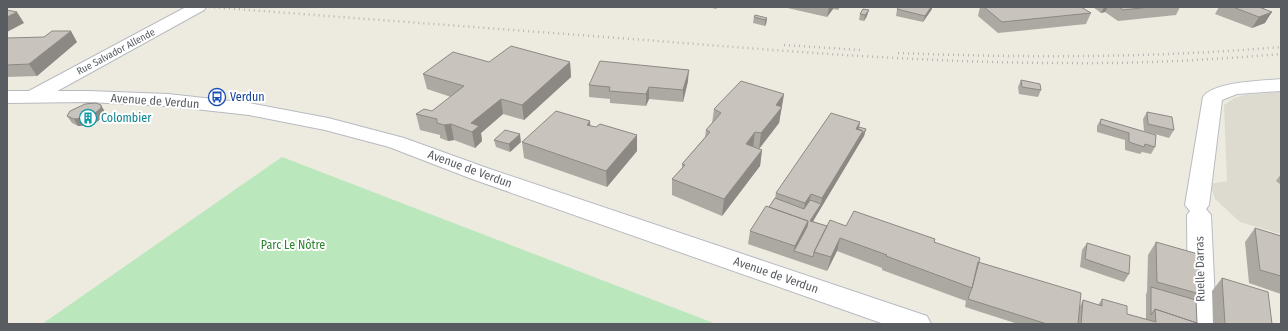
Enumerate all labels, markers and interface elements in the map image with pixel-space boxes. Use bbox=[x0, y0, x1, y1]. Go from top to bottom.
street label: Rue Salvador Allende bbox=[75, 26, 157, 78]
bus stop icon: Verdun bbox=[207, 87, 227, 107]
place label: Verdun bbox=[230, 90, 265, 104]
street label: Avenue de Verdun bbox=[110, 91, 200, 111]
building icon: Colombier bbox=[78, 108, 98, 128]
place label: Colombier bbox=[101, 111, 152, 125]
street label: Avenue de Verdun bbox=[426, 147, 514, 191]
street label: Ruelle Darras bbox=[1192, 236, 1208, 302]
park label: Parc Le Nôtre bbox=[261, 238, 325, 252]
street label: Avenue de Verdun bbox=[732, 254, 820, 296]

